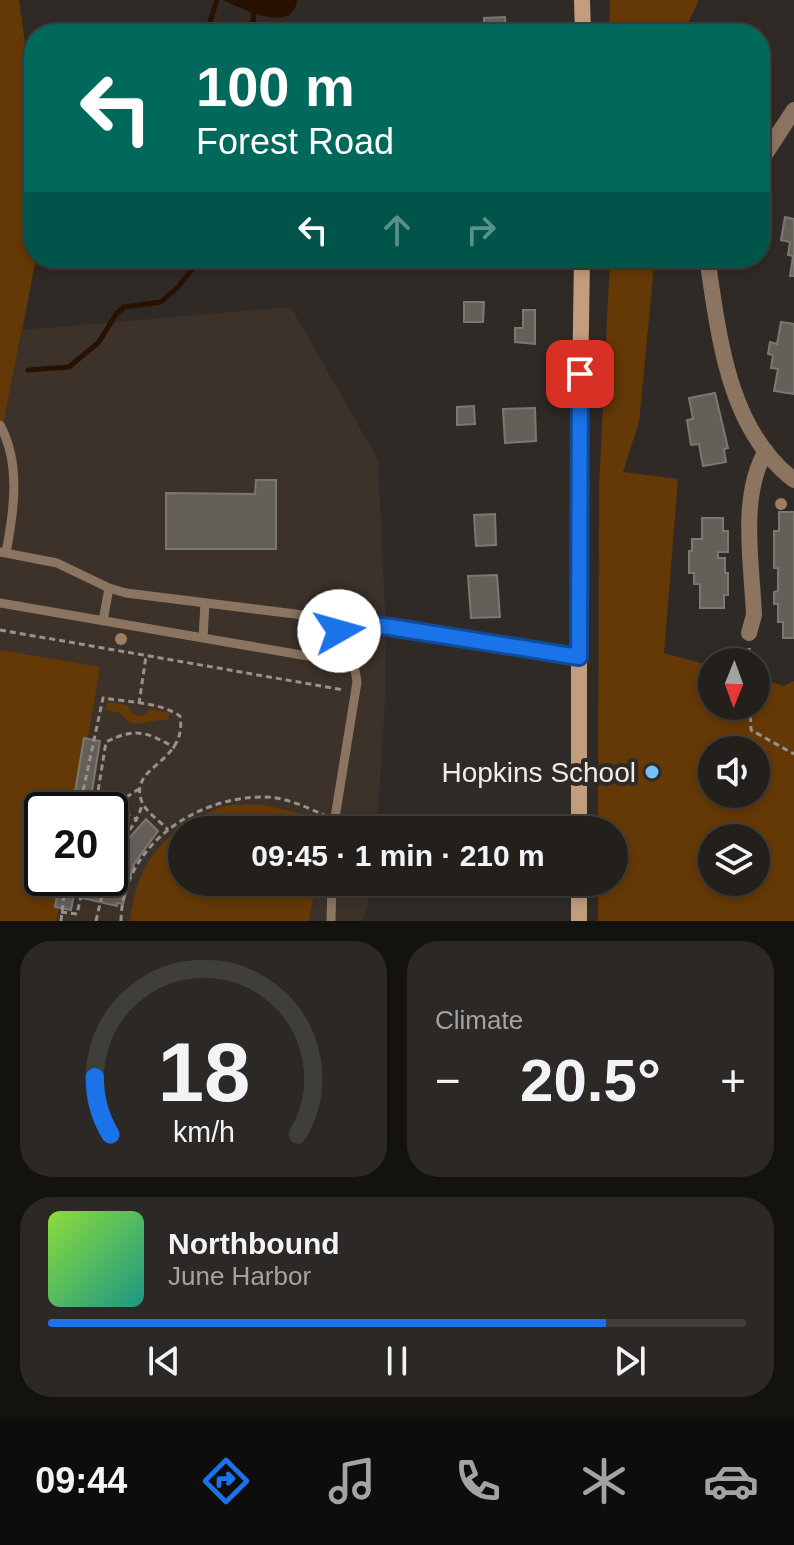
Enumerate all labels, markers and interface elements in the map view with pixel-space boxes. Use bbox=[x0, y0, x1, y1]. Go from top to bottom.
text: 100 m bbox=[196, 55, 355, 118]
icon: left bbox=[64, 56, 168, 160]
text: Forest Road bbox=[196, 121, 394, 162]
icon: left bbox=[291, 208, 335, 252]
icon: ahead bbox=[375, 208, 419, 252]
icon: right bbox=[459, 208, 503, 252]
pin bbox=[546, 340, 614, 408]
icon: arrive bbox=[558, 352, 602, 396]
position arrow bbox=[297, 589, 381, 673]
north arrow bbox=[698, 648, 770, 720]
map controls bbox=[698, 648, 770, 896]
button: sound bbox=[698, 736, 770, 808]
place label: Hopkins School bbox=[441, 757, 636, 788]
marker: Hopkins School bbox=[643, 763, 661, 781]
speed limit sign: 20 bbox=[24, 792, 128, 896]
button: layers bbox=[698, 824, 770, 896]
text: 09:45 · 1 min · 210 m bbox=[251, 839, 545, 872]
text: Climate bbox=[435, 1005, 523, 1035]
text: 18 bbox=[157, 1026, 250, 1119]
text: 20.5° bbox=[520, 1047, 661, 1114]
text: − bbox=[435, 1056, 461, 1105]
text: + bbox=[720, 1056, 746, 1105]
text: km/h bbox=[173, 1116, 234, 1148]
text: Northbound bbox=[168, 1227, 340, 1260]
text: June Harbor bbox=[168, 1261, 311, 1291]
icon: previous bbox=[142, 1339, 186, 1383]
icon: pause bbox=[375, 1339, 419, 1383]
icon: next bbox=[608, 1339, 652, 1383]
icon: directions bbox=[198, 1453, 254, 1509]
icon: music bbox=[324, 1453, 380, 1509]
icon: phone bbox=[450, 1453, 506, 1509]
icon: climate bbox=[576, 1453, 632, 1509]
icon: car bbox=[703, 1453, 759, 1509]
text: 09:44 bbox=[35, 1460, 127, 1501]

